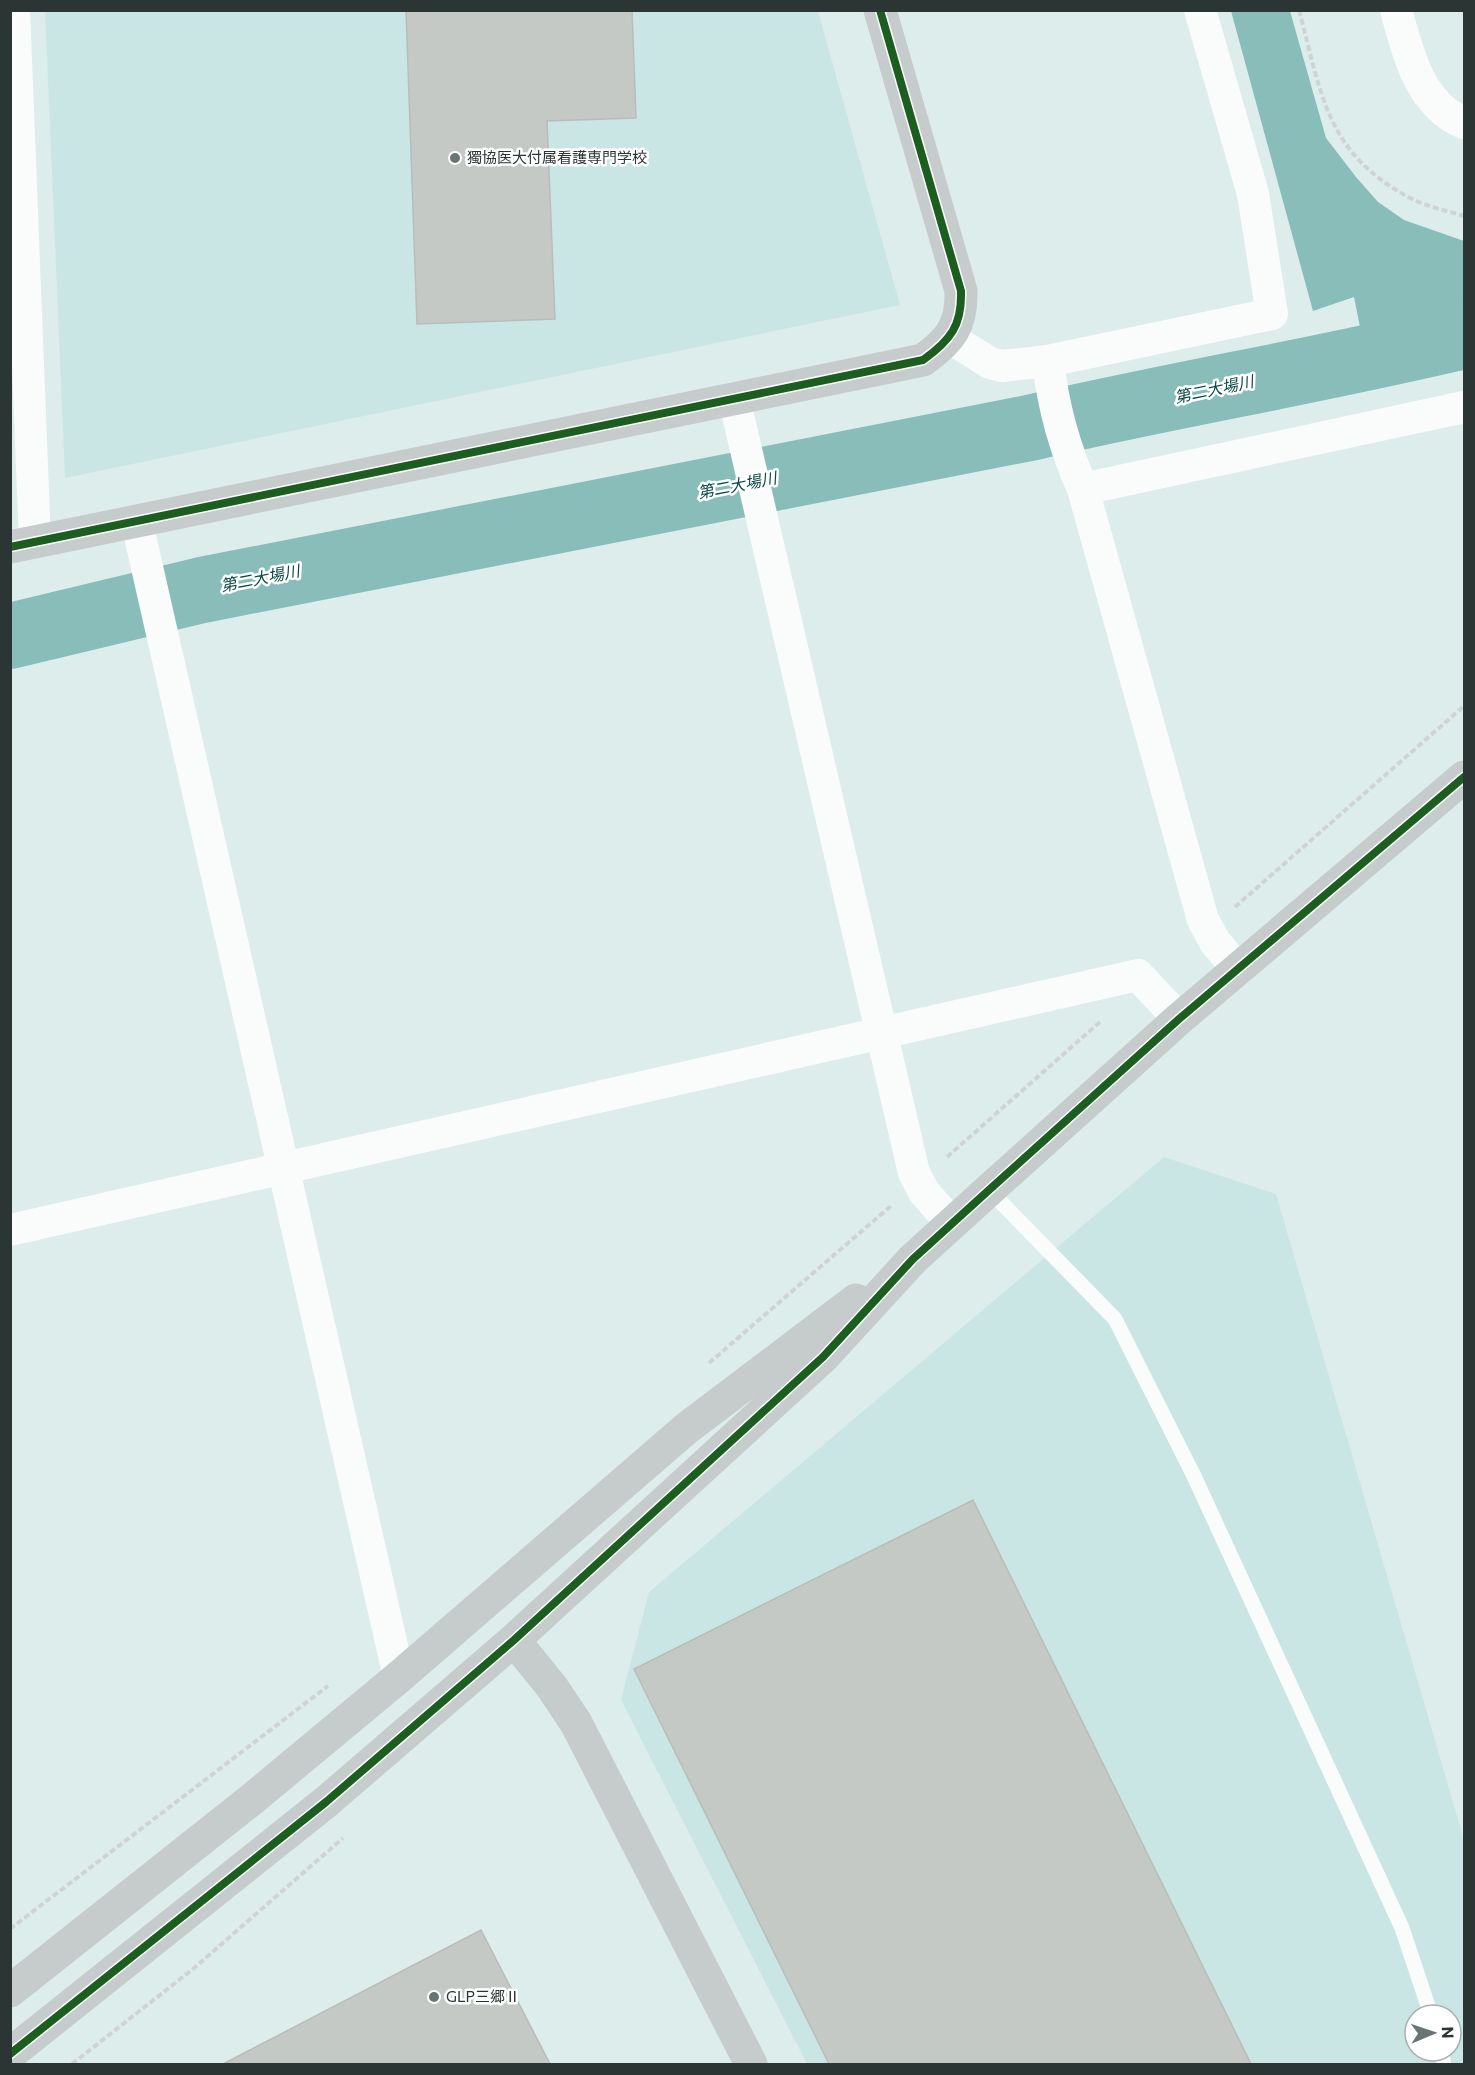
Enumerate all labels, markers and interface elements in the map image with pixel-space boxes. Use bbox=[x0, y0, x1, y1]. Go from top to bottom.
place label: 獨協医大付属看護専門学校 bbox=[467, 148, 647, 166]
marker: 獨協医大付属看護専門学校 bbox=[448, 151, 462, 165]
water label: 第二大場川 bbox=[1173, 370, 1257, 406]
water label: 第二大場川 bbox=[696, 467, 780, 501]
water label: 第二大場川 bbox=[219, 560, 303, 594]
place label: GLP三郷Ⅱ bbox=[446, 1987, 520, 2005]
marker: GLP三郷Ⅱ bbox=[427, 1990, 441, 2004]
north arrow bbox=[1403, 2003, 1463, 2063]
text: N bbox=[1439, 2026, 1458, 2039]

